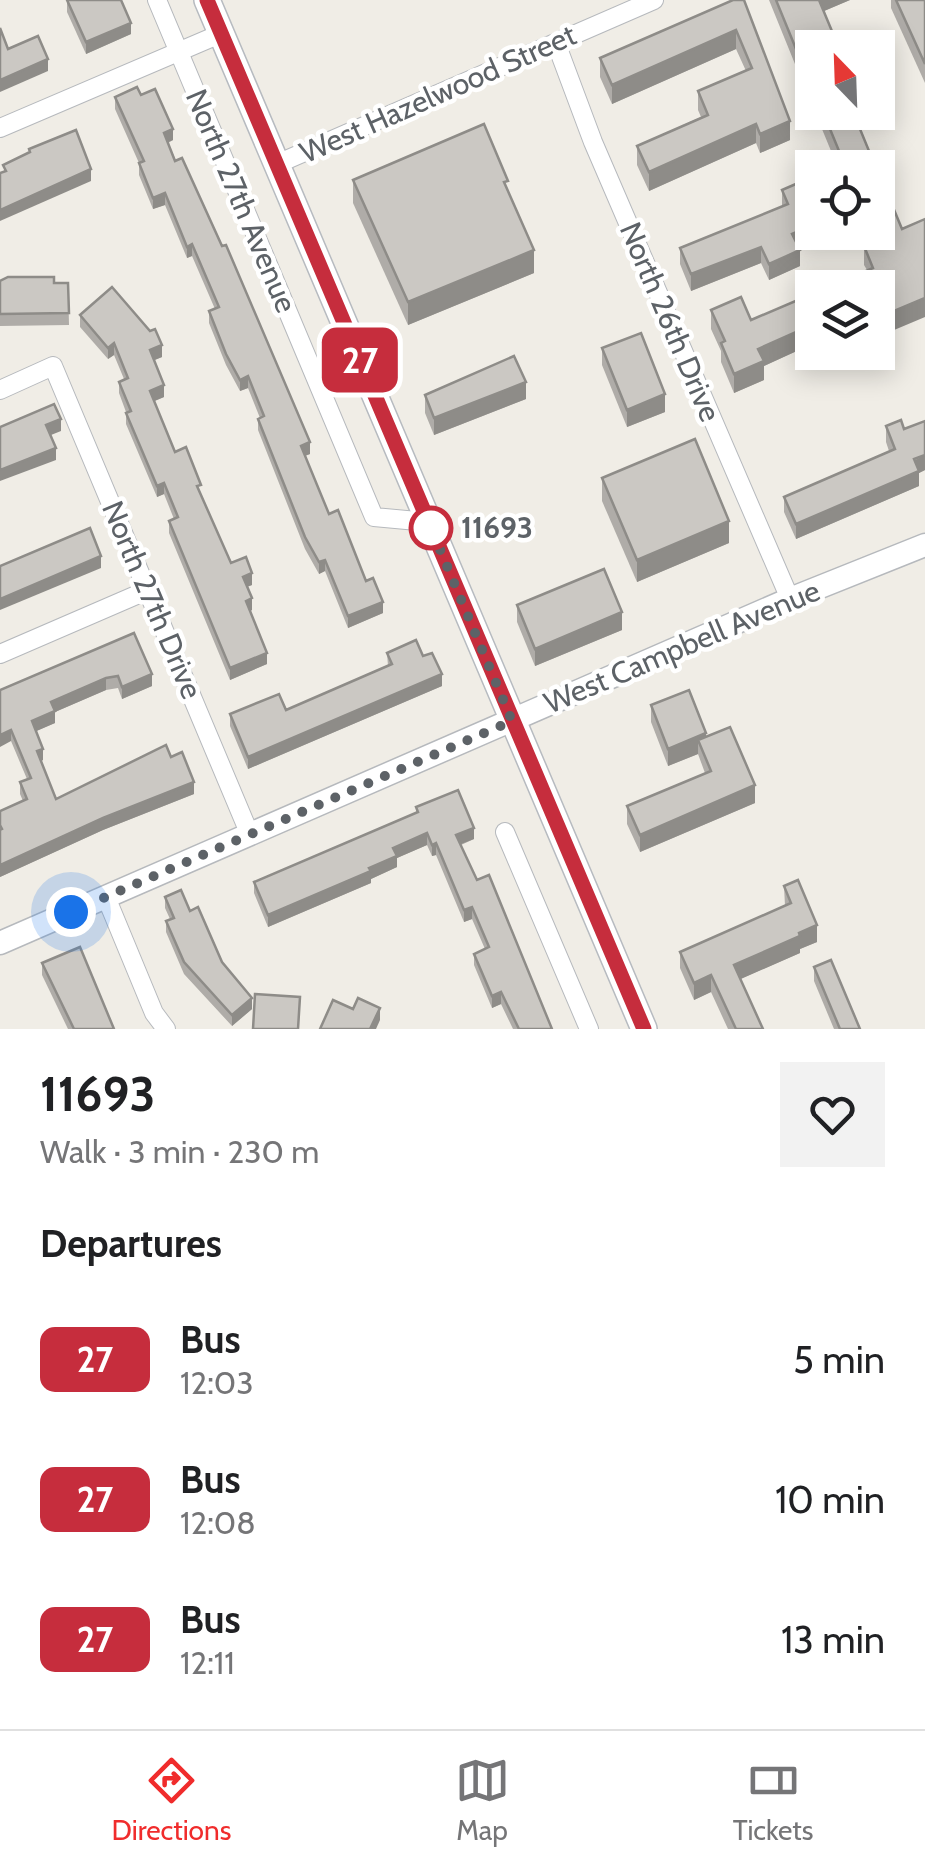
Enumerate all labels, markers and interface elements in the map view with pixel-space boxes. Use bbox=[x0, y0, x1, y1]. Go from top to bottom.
street label: West Hazelwood Street bbox=[294, 16, 582, 171]
north arrow bbox=[795, 30, 895, 130]
map controls bbox=[795, 30, 895, 370]
street label: North 27th Avenue bbox=[178, 84, 305, 318]
button: locate bbox=[795, 150, 895, 250]
street label: North 26th Drive bbox=[612, 217, 729, 427]
button: layers bbox=[795, 270, 895, 370]
line badge: 27 bbox=[315, 328, 405, 392]
text: 27 bbox=[342, 339, 378, 382]
street label: North 27th Drive bbox=[94, 495, 211, 704]
marker: 11693 bbox=[410, 507, 452, 549]
place label: 11693 bbox=[461, 509, 533, 546]
street label: West Campbell Avenue bbox=[538, 572, 825, 721]
your location bbox=[46, 887, 96, 937]
button: heart bbox=[780, 1062, 885, 1167]
text: 11693 bbox=[40, 1065, 155, 1123]
text: Walk · 3 min · 230 m bbox=[40, 1132, 319, 1171]
text: Departures bbox=[40, 1220, 222, 1267]
text: Bus bbox=[180, 1316, 241, 1363]
text: 5 min bbox=[793, 1336, 885, 1383]
text: 27 bbox=[77, 1338, 113, 1381]
text: 12:03 bbox=[180, 1363, 254, 1402]
text: Bus bbox=[180, 1456, 241, 1503]
text: 10 min bbox=[775, 1476, 885, 1523]
text: 27 bbox=[77, 1478, 113, 1521]
text: 12:08 bbox=[180, 1503, 256, 1542]
text: Bus bbox=[180, 1596, 241, 1643]
text: 13 min bbox=[781, 1616, 885, 1663]
text: 27 bbox=[77, 1618, 113, 1661]
text: 12:11 bbox=[180, 1643, 235, 1682]
tab: Directions bbox=[112, 1753, 231, 1847]
tab: Map bbox=[455, 1753, 510, 1847]
tab: Tickets bbox=[733, 1753, 813, 1847]

